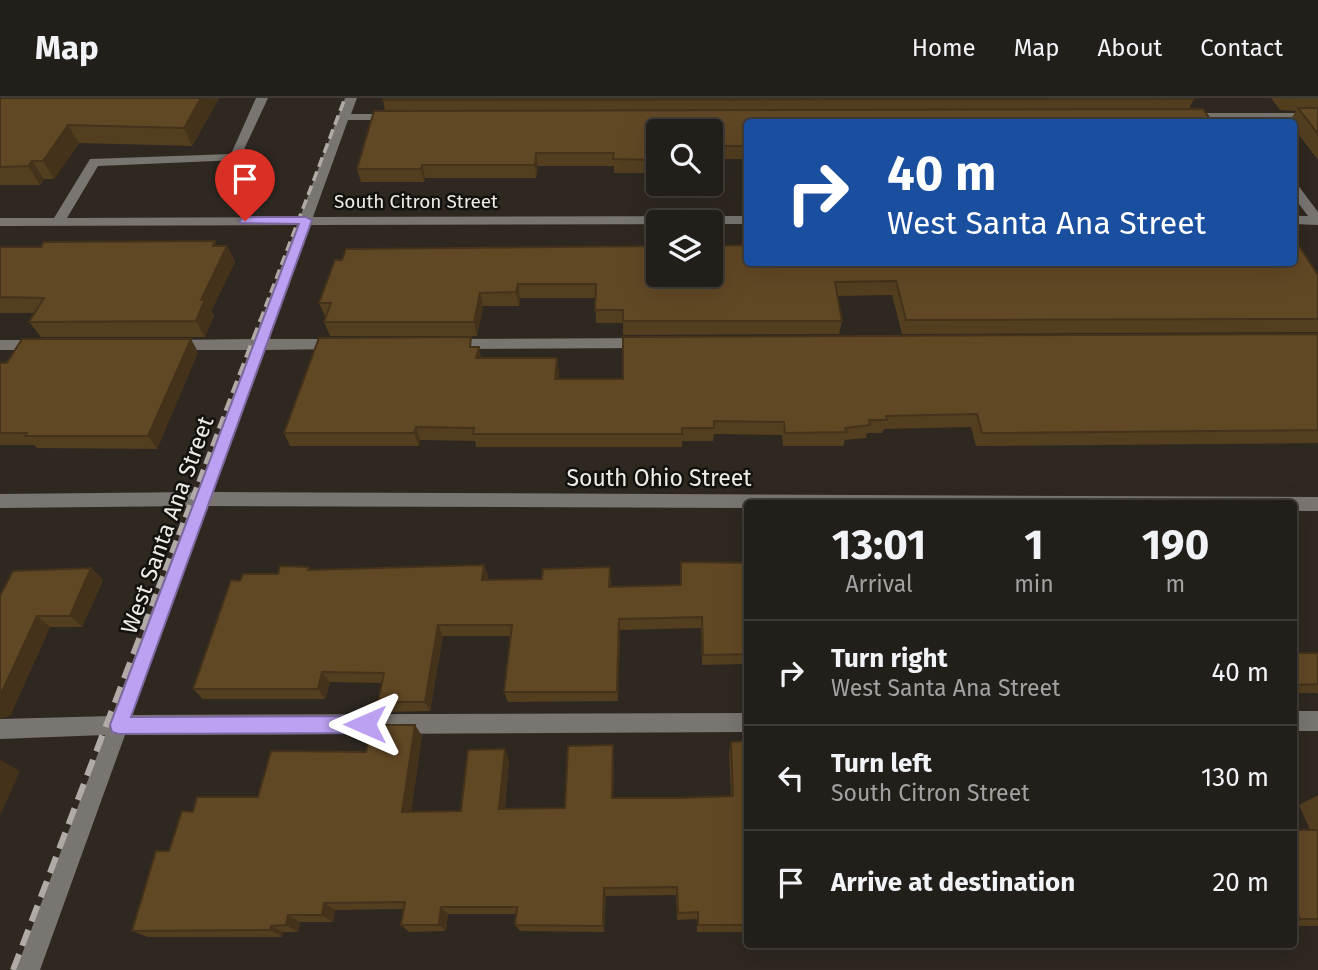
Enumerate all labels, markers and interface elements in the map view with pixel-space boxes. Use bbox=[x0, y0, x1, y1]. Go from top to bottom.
text: Map bbox=[35, 28, 99, 68]
text: Home bbox=[912, 34, 976, 62]
text: Map bbox=[1014, 34, 1060, 62]
text: About bbox=[1098, 34, 1162, 62]
text: Contact bbox=[1200, 34, 1283, 62]
map controls bbox=[646, 119, 723, 287]
button: search bbox=[646, 119, 723, 196]
text: 40 m bbox=[887, 144, 996, 203]
icon: right bbox=[772, 147, 863, 238]
pin bbox=[215, 149, 275, 221]
icon: arrive bbox=[226, 160, 264, 198]
street label: South Citron Street bbox=[334, 190, 498, 213]
text: West Santa Ana Street bbox=[887, 204, 1206, 242]
button: layers bbox=[646, 210, 723, 287]
street label: West Santa Ana Street bbox=[115, 412, 220, 638]
street label: South Ohio Street bbox=[566, 464, 752, 492]
text: 13:01 bbox=[832, 520, 926, 570]
text: 1 bbox=[1024, 520, 1044, 570]
text: 190 bbox=[1142, 520, 1209, 570]
text: Arrival bbox=[845, 570, 913, 598]
text: min bbox=[1014, 570, 1054, 598]
text: m bbox=[1166, 570, 1185, 598]
text: Turn right bbox=[831, 643, 948, 674]
icon: right bbox=[772, 654, 810, 692]
text: 40 m bbox=[1211, 657, 1269, 688]
text: West Santa Ana Street bbox=[831, 674, 1060, 702]
position arrow bbox=[328, 687, 402, 761]
text: Turn left bbox=[831, 748, 932, 779]
icon: left bbox=[772, 759, 810, 797]
text: 130 m bbox=[1201, 762, 1269, 793]
text: South Citron Street bbox=[831, 779, 1030, 807]
icon: arrive bbox=[772, 864, 810, 902]
text: Arrive at destination bbox=[831, 867, 1075, 898]
text: 20 m bbox=[1212, 867, 1269, 898]

